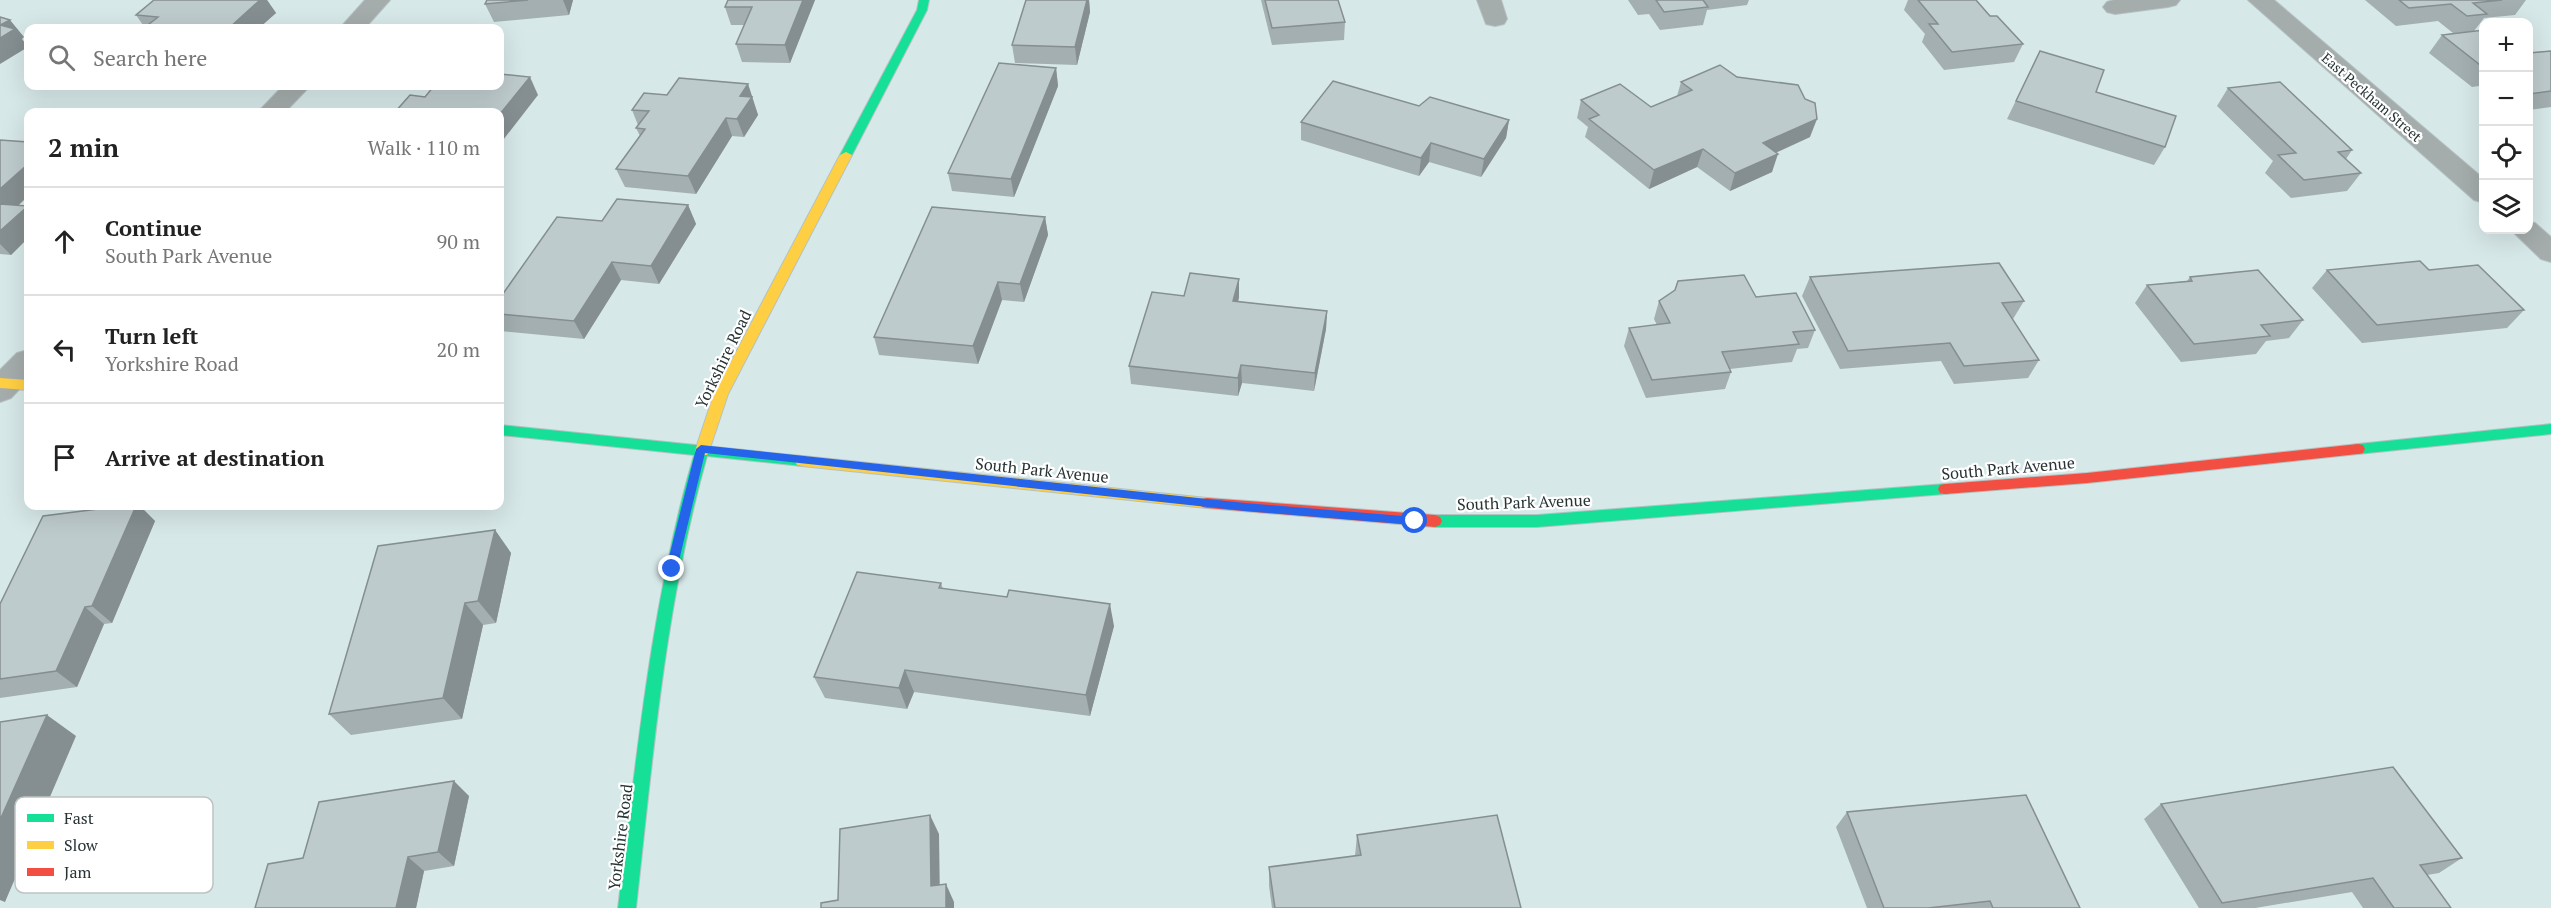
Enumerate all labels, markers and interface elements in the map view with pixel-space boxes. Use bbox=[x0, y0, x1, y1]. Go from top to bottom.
map controls bbox=[2479, 18, 2533, 234]
button: + bbox=[2479, 18, 2533, 72]
search box bbox=[24, 24, 504, 90]
icon: search bbox=[45, 41, 78, 74]
text: Search here bbox=[93, 43, 207, 72]
street label: East Peckham Street bbox=[2318, 48, 2427, 146]
button: − bbox=[2479, 72, 2533, 126]
button: locate bbox=[2479, 126, 2533, 180]
text: 2 min bbox=[48, 130, 119, 164]
text: Walk · 110 m bbox=[368, 134, 480, 161]
button: layers bbox=[2479, 180, 2533, 234]
text: Continue bbox=[105, 213, 202, 242]
icon: ahead bbox=[48, 225, 81, 258]
text: 90 m bbox=[437, 228, 480, 255]
text: South Park Avenue bbox=[105, 242, 272, 269]
street label: Yorkshire Road bbox=[690, 306, 756, 412]
text: Turn left bbox=[105, 321, 198, 350]
icon: left bbox=[48, 333, 81, 366]
text: 20 m bbox=[437, 336, 480, 363]
text: Yorkshire Road bbox=[105, 350, 239, 377]
icon: arrive bbox=[48, 441, 81, 474]
text: Arrive at destination bbox=[105, 443, 324, 472]
street label: South Park Avenue bbox=[1940, 451, 2076, 485]
street label: South Park Avenue bbox=[974, 452, 1110, 488]
street label: South Park Avenue bbox=[1457, 489, 1591, 515]
route start bbox=[1401, 507, 1427, 533]
route end bbox=[658, 555, 684, 581]
street label: Yorkshire Road bbox=[603, 782, 637, 891]
legend bbox=[15, 797, 213, 893]
text: Fast bbox=[64, 807, 94, 829]
text: Slow bbox=[64, 834, 98, 856]
text: Jam bbox=[64, 861, 92, 883]

